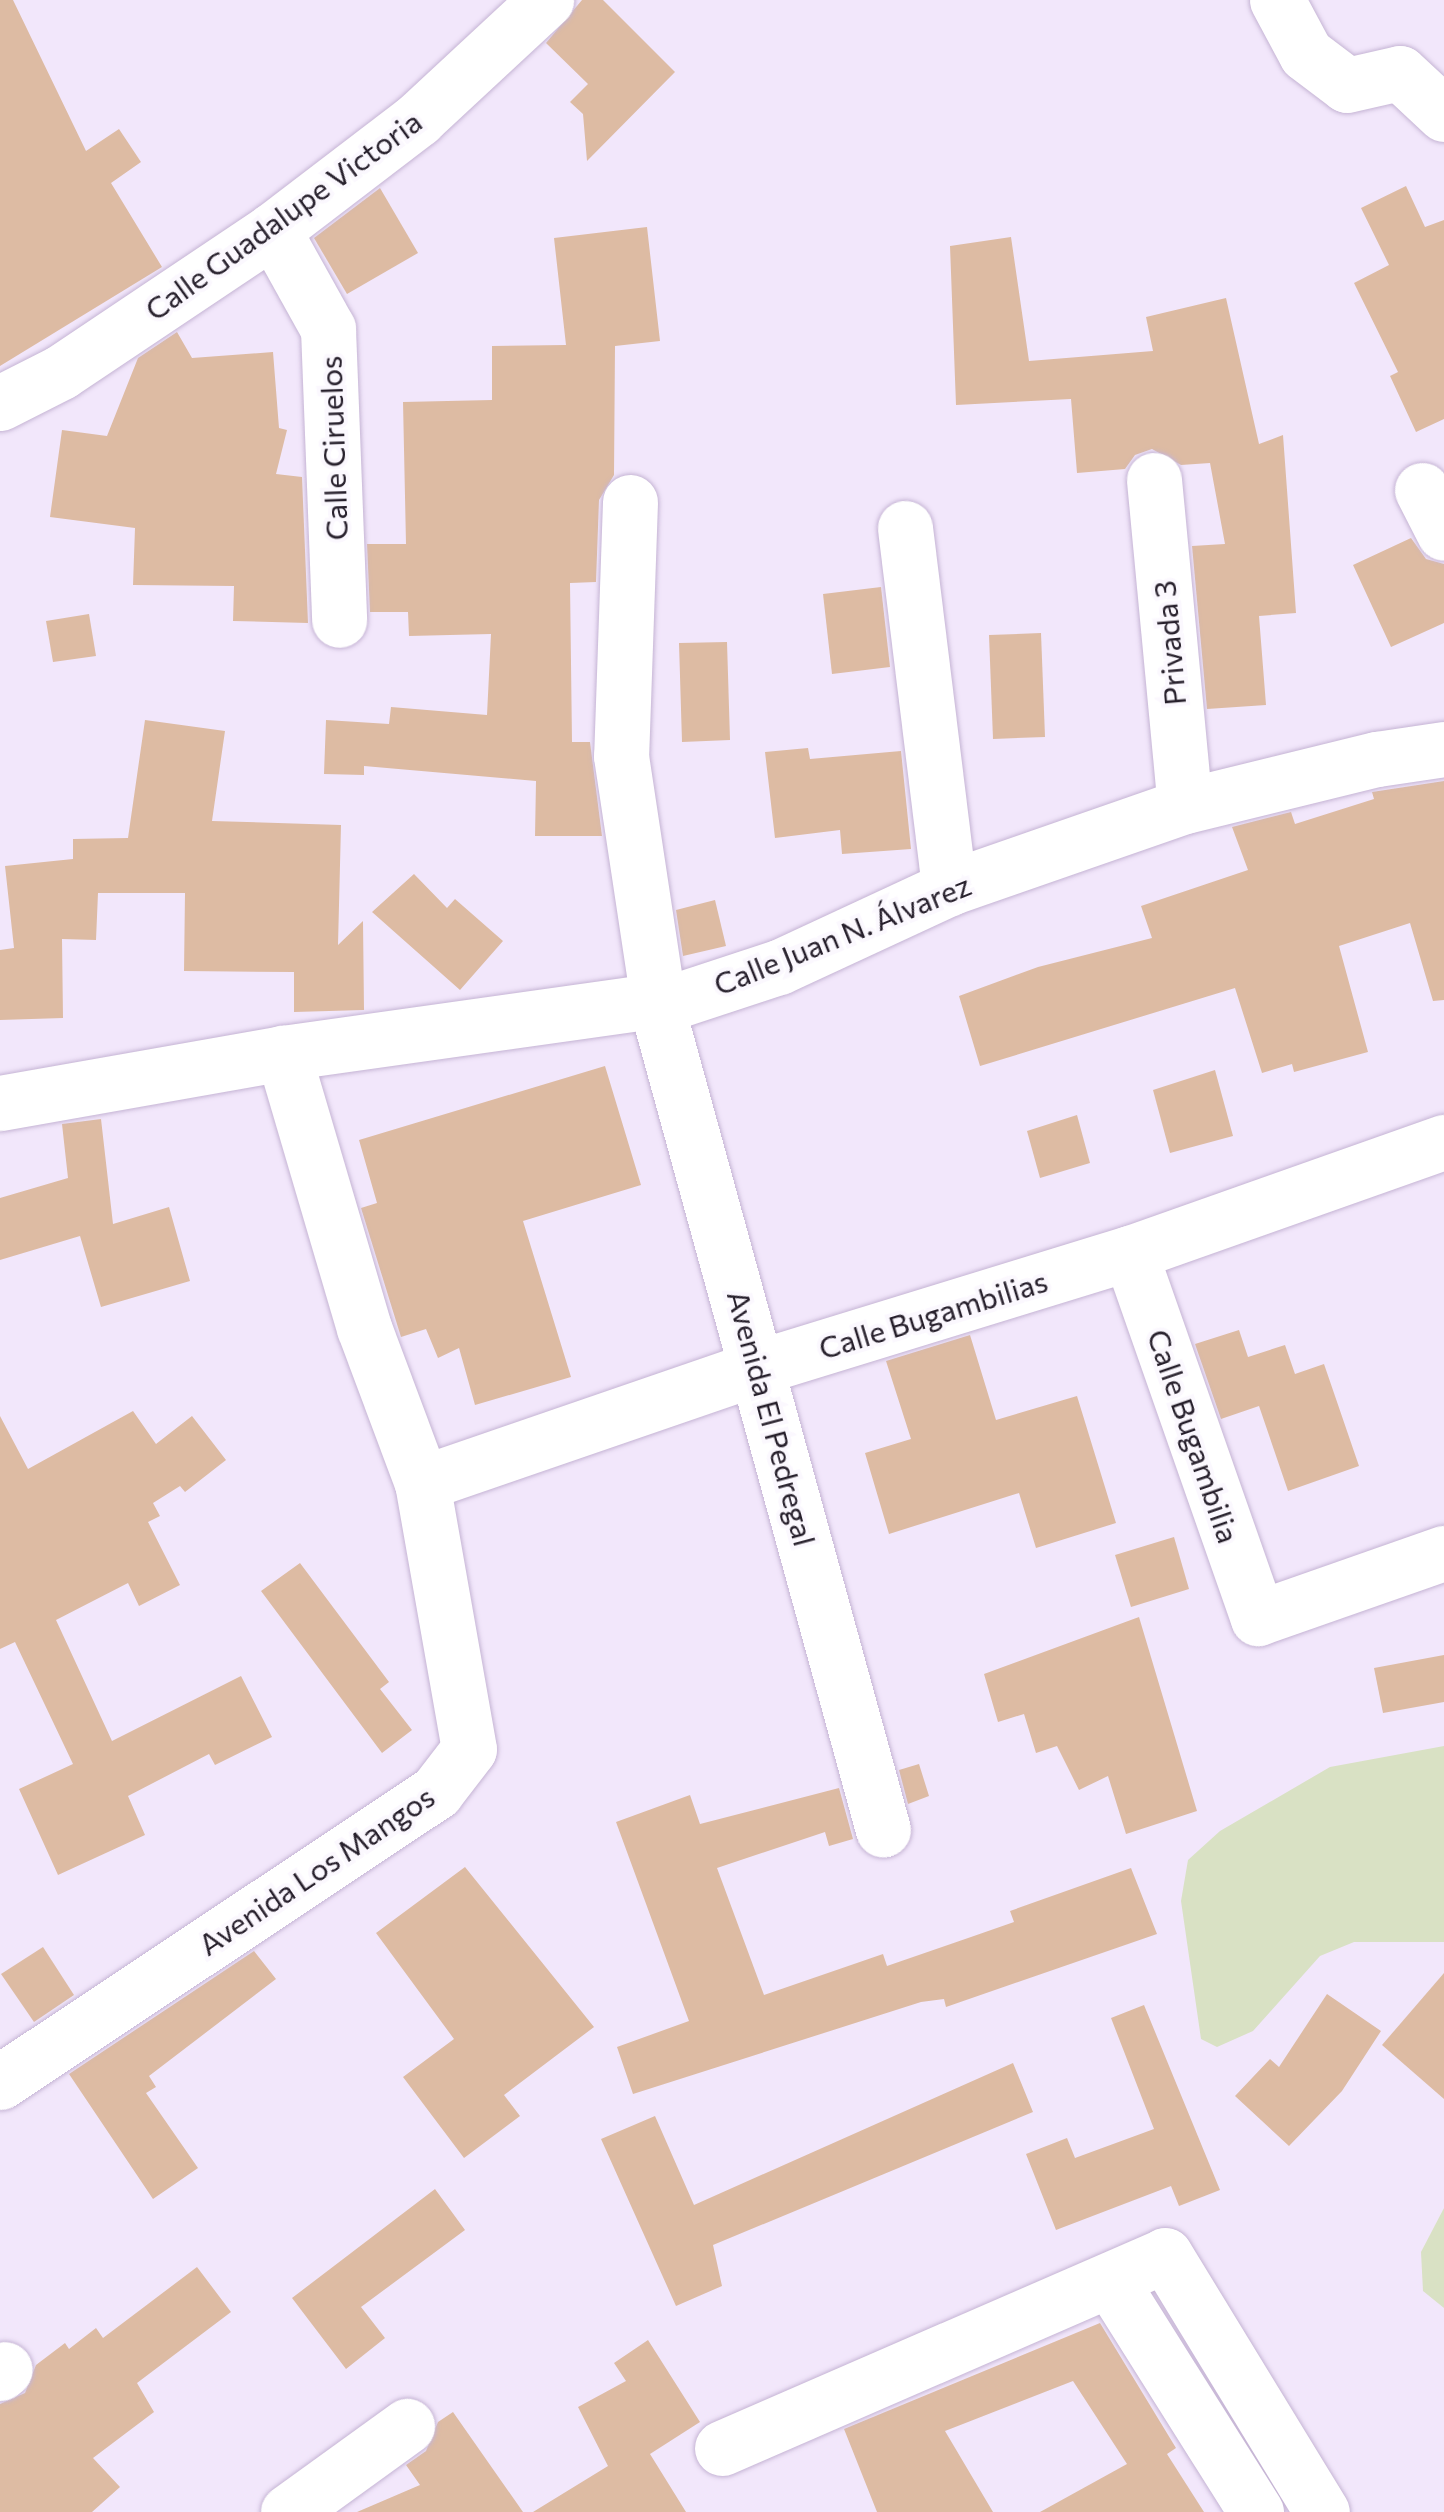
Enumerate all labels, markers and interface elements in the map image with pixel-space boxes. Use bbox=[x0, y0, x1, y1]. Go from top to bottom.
street label: Calle Guadalupe Victoria bbox=[138, 103, 428, 327]
street label: Calle Ciruelos bbox=[312, 355, 354, 541]
street label: Privada 3 bbox=[1146, 579, 1192, 707]
street label: Calle Juan N. Álvarez bbox=[708, 866, 976, 1002]
street label: Calle Bugambilias bbox=[814, 1262, 1052, 1366]
street label: Avenida El Pedregal bbox=[721, 1286, 823, 1550]
street label: Calle Bugambilia bbox=[1141, 1324, 1247, 1548]
street label: Avenida Los Mangos bbox=[191, 1778, 441, 1962]

